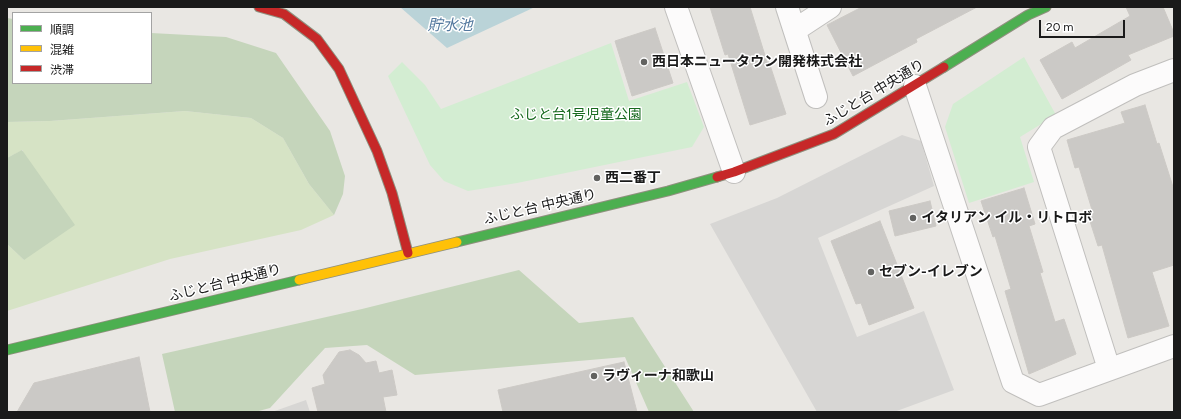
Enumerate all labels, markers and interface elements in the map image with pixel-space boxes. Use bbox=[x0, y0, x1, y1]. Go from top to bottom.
legend bbox=[12, 12, 152, 84]
scale bar bbox=[1041, 12, 1127, 38]
water label: 貯水池 bbox=[428, 17, 472, 35]
text: 20 m bbox=[1046, 20, 1074, 34]
text: 順調 bbox=[50, 23, 74, 37]
text: 混雑 bbox=[50, 43, 74, 57]
place label: 西日本ニュータウン開発株式会社 bbox=[652, 54, 862, 70]
street label: ふじと台 中央通り bbox=[820, 56, 928, 130]
marker: 西日本ニュータウン開発株式会社 bbox=[639, 57, 649, 67]
text: 渋滞 bbox=[50, 63, 74, 77]
park label: ふじと台1号児童公園 bbox=[510, 107, 642, 123]
place label: 西二番丁 bbox=[605, 170, 661, 186]
marker: 西二番丁 bbox=[592, 173, 602, 183]
street label: ふじと台 中央通り bbox=[482, 186, 598, 228]
place label: イタリアン イル・リトロボ bbox=[921, 210, 1092, 226]
marker: イタリアン イル・リトロボ bbox=[908, 213, 918, 223]
street label: ふじと台 中央通り bbox=[167, 261, 283, 305]
place label: セブン-イレブン bbox=[879, 264, 983, 280]
marker: セブン-イレブン bbox=[866, 267, 876, 277]
place label: ラヴィーナ和歌山 bbox=[602, 368, 714, 384]
marker: ラヴィーナ和歌山 bbox=[589, 371, 599, 381]

